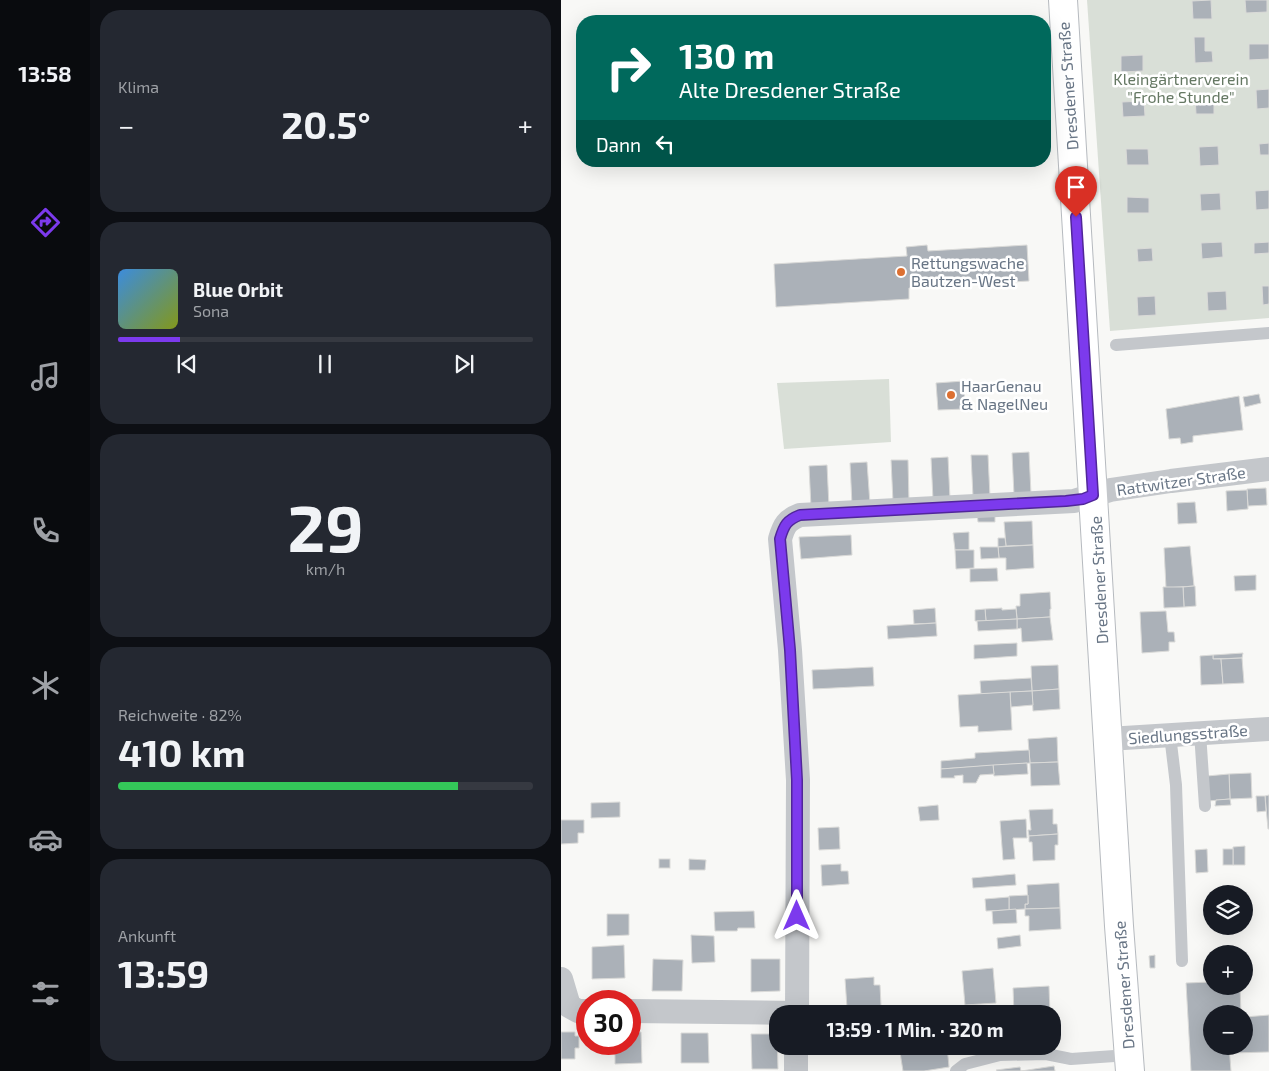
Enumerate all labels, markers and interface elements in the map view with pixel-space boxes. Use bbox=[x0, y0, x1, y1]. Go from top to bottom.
street label: Dresdener Straße bbox=[1054, 21, 1081, 151]
text: 130 m bbox=[679, 34, 774, 76]
icon: right bbox=[596, 35, 661, 100]
text: 13:58 bbox=[18, 60, 72, 86]
park label: Kleingärtnerverein "Frohe Stunde" bbox=[1113, 69, 1249, 106]
text: Alte Dresdener Straße bbox=[679, 76, 901, 102]
text: Klima bbox=[118, 77, 159, 96]
text: 20.5° bbox=[281, 101, 371, 147]
text: − bbox=[118, 108, 134, 142]
text: + bbox=[518, 108, 533, 142]
icon: left bbox=[651, 130, 679, 158]
text: Dann bbox=[596, 133, 641, 156]
pin bbox=[1055, 166, 1097, 217]
icon: arrive bbox=[1062, 173, 1090, 201]
icon: directions bbox=[28, 205, 63, 240]
place label: Rettungswache Bautzen-West bbox=[911, 253, 1025, 290]
marker: Rettungswache Bautzen-West bbox=[895, 266, 907, 278]
text: Blue Orbit bbox=[193, 278, 283, 301]
text: Sona bbox=[193, 301, 229, 320]
icon: previous bbox=[173, 350, 201, 378]
icon: pause bbox=[311, 350, 339, 378]
icon: next bbox=[450, 350, 478, 378]
icon: music bbox=[28, 359, 63, 394]
place label: HaarGenau & NagelNeu bbox=[961, 376, 1048, 413]
marker: HaarGenau & NagelNeu bbox=[945, 389, 957, 401]
street label: Rattwitzer Straße bbox=[1115, 462, 1247, 499]
text: 29 bbox=[287, 487, 364, 565]
icon: phone bbox=[28, 513, 63, 548]
street label: Dresdener Straße bbox=[1086, 515, 1111, 645]
text: km/h bbox=[306, 559, 345, 578]
icon: climate bbox=[28, 668, 63, 703]
text: Reichweite · 82% bbox=[118, 705, 242, 724]
street label: Siedlungsstraße bbox=[1128, 720, 1248, 747]
text: 410 km bbox=[118, 729, 246, 775]
icon: car bbox=[28, 822, 63, 857]
map controls bbox=[1203, 885, 1253, 1055]
button: layers bbox=[1203, 885, 1253, 935]
position arrow bbox=[770, 889, 822, 941]
street label: Dresdener Straße bbox=[1110, 920, 1137, 1050]
text: Ankunft bbox=[118, 926, 176, 945]
button: + bbox=[1203, 945, 1253, 995]
text: 13:59 bbox=[118, 950, 209, 996]
icon: filters bbox=[28, 976, 63, 1011]
speed limit sign: 30 bbox=[576, 990, 641, 1055]
button: − bbox=[1203, 1005, 1253, 1055]
text: 13:59 · 1 Min. · 320 m bbox=[826, 1018, 1004, 1041]

